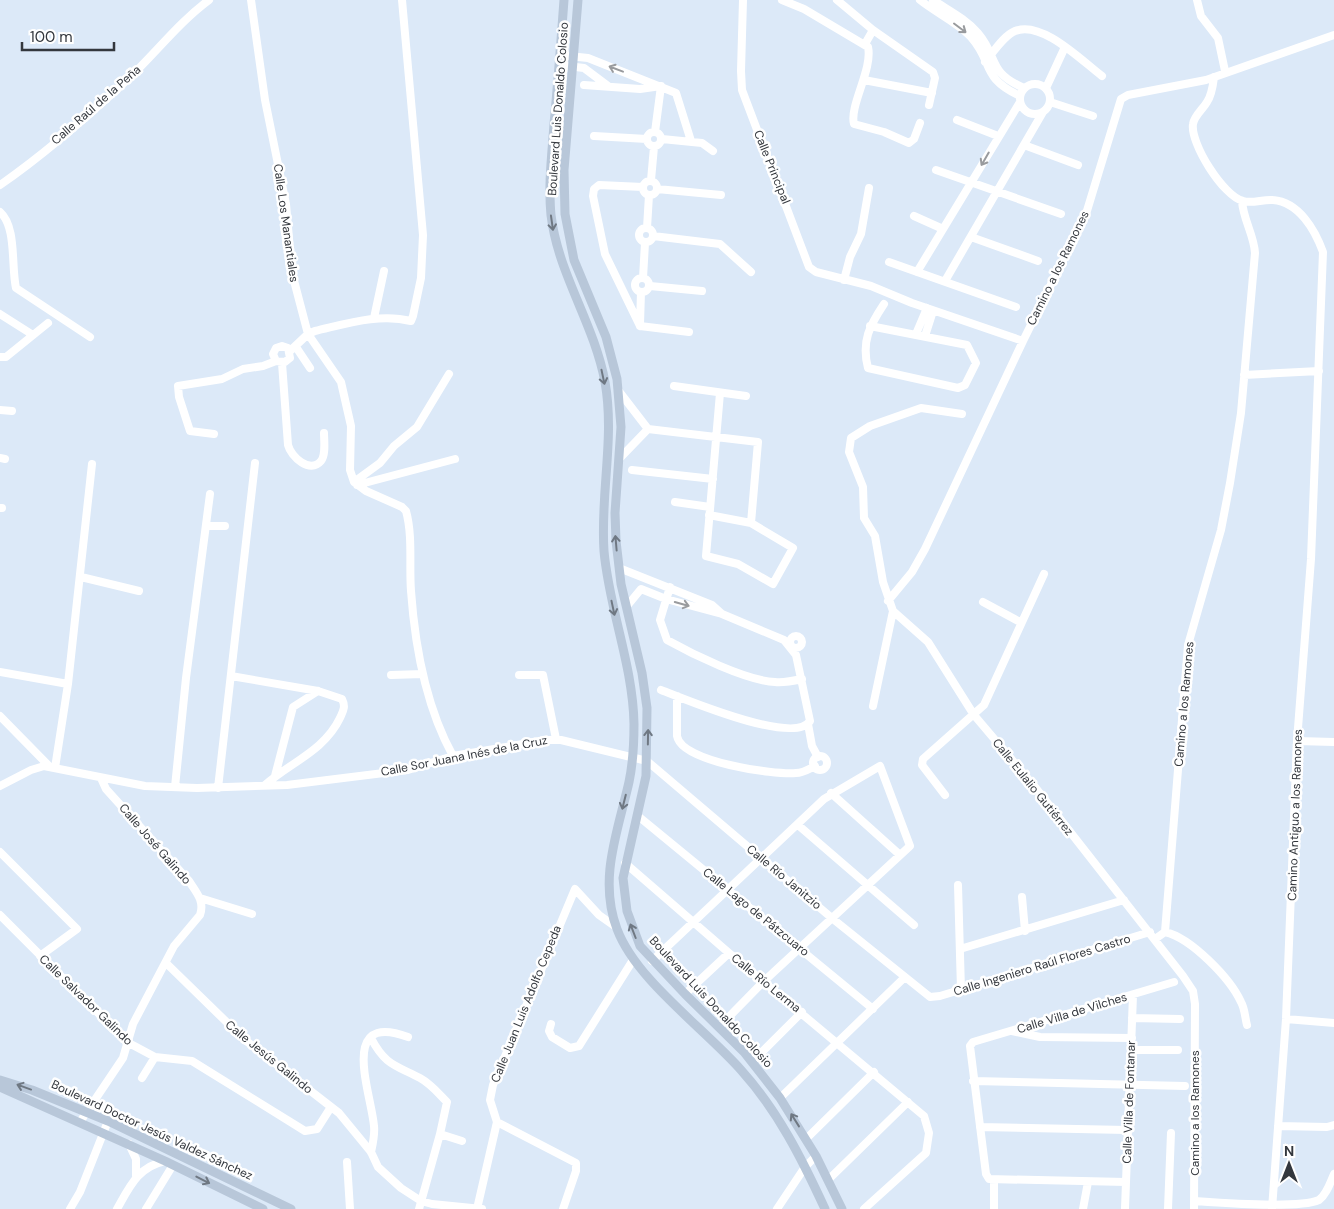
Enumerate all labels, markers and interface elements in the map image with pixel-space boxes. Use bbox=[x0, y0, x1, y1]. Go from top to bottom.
scale bar bbox=[22, 20, 115, 52]
street label: Boulevard Luis Donaldo Colosio bbox=[544, 22, 572, 196]
one-way arrow bbox=[953, 23, 967, 33]
text: 100 m bbox=[30, 27, 73, 47]
street label: Calle Raúl de la Peña bbox=[48, 62, 144, 148]
one-way arrow bbox=[608, 64, 624, 73]
street label: Calle Principal bbox=[750, 128, 794, 206]
one-way arrow bbox=[980, 151, 990, 165]
street label: Calle Los Manantiales bbox=[270, 163, 302, 283]
street label: Camino a los Ramones bbox=[1023, 208, 1093, 328]
one-way arrow bbox=[548, 215, 558, 231]
one-way arrow bbox=[599, 368, 608, 384]
one-way arrow bbox=[612, 535, 621, 551]
one-way arrow bbox=[609, 599, 619, 615]
one-way arrow bbox=[674, 600, 690, 610]
street label: Camino a los Ramones bbox=[1171, 641, 1197, 767]
street label: Camino Antiguo a los Ramones bbox=[1284, 729, 1306, 901]
one-way arrow bbox=[643, 730, 653, 746]
street label: Calle Sor Juana Inés de la Cruz bbox=[379, 732, 549, 780]
street label: Calle Eulalio Gutiérrez bbox=[989, 735, 1077, 839]
one-way arrow bbox=[619, 794, 628, 810]
street label: Calle José Galindo bbox=[115, 800, 195, 888]
street label: Calle Río Janitzio bbox=[743, 841, 825, 913]
street label: Calle Lago de Pátzcuaro bbox=[699, 864, 813, 960]
street label: Calle Juan Luis Adolfo Cepeda bbox=[487, 923, 565, 1085]
one-way arrow bbox=[628, 924, 637, 939]
street label: Calle Ingeniero Raúl Flores Castro bbox=[952, 930, 1132, 1000]
street label: Boulevard Luis Donaldo Colosio bbox=[646, 933, 776, 1071]
street label: Calle Río Lerma bbox=[728, 950, 804, 1016]
street label: Calle Salvador Galindo bbox=[36, 951, 136, 1049]
street label: Calle Villa de Vilches bbox=[1015, 989, 1129, 1037]
street label: Calle Jesús Galindo bbox=[222, 1017, 316, 1097]
street label: Calle Villa de Fontanar bbox=[1119, 1040, 1139, 1164]
street label: Camino a los Ramones bbox=[1187, 1050, 1203, 1176]
street label: Boulevard Doctor Jesús Valdez Sánchez bbox=[49, 1076, 255, 1184]
one-way arrow bbox=[17, 1082, 32, 1091]
one-way arrow bbox=[789, 1113, 799, 1127]
north arrow bbox=[1264, 1139, 1314, 1189]
text: N bbox=[1284, 1142, 1294, 1160]
one-way arrow bbox=[196, 1175, 211, 1185]

